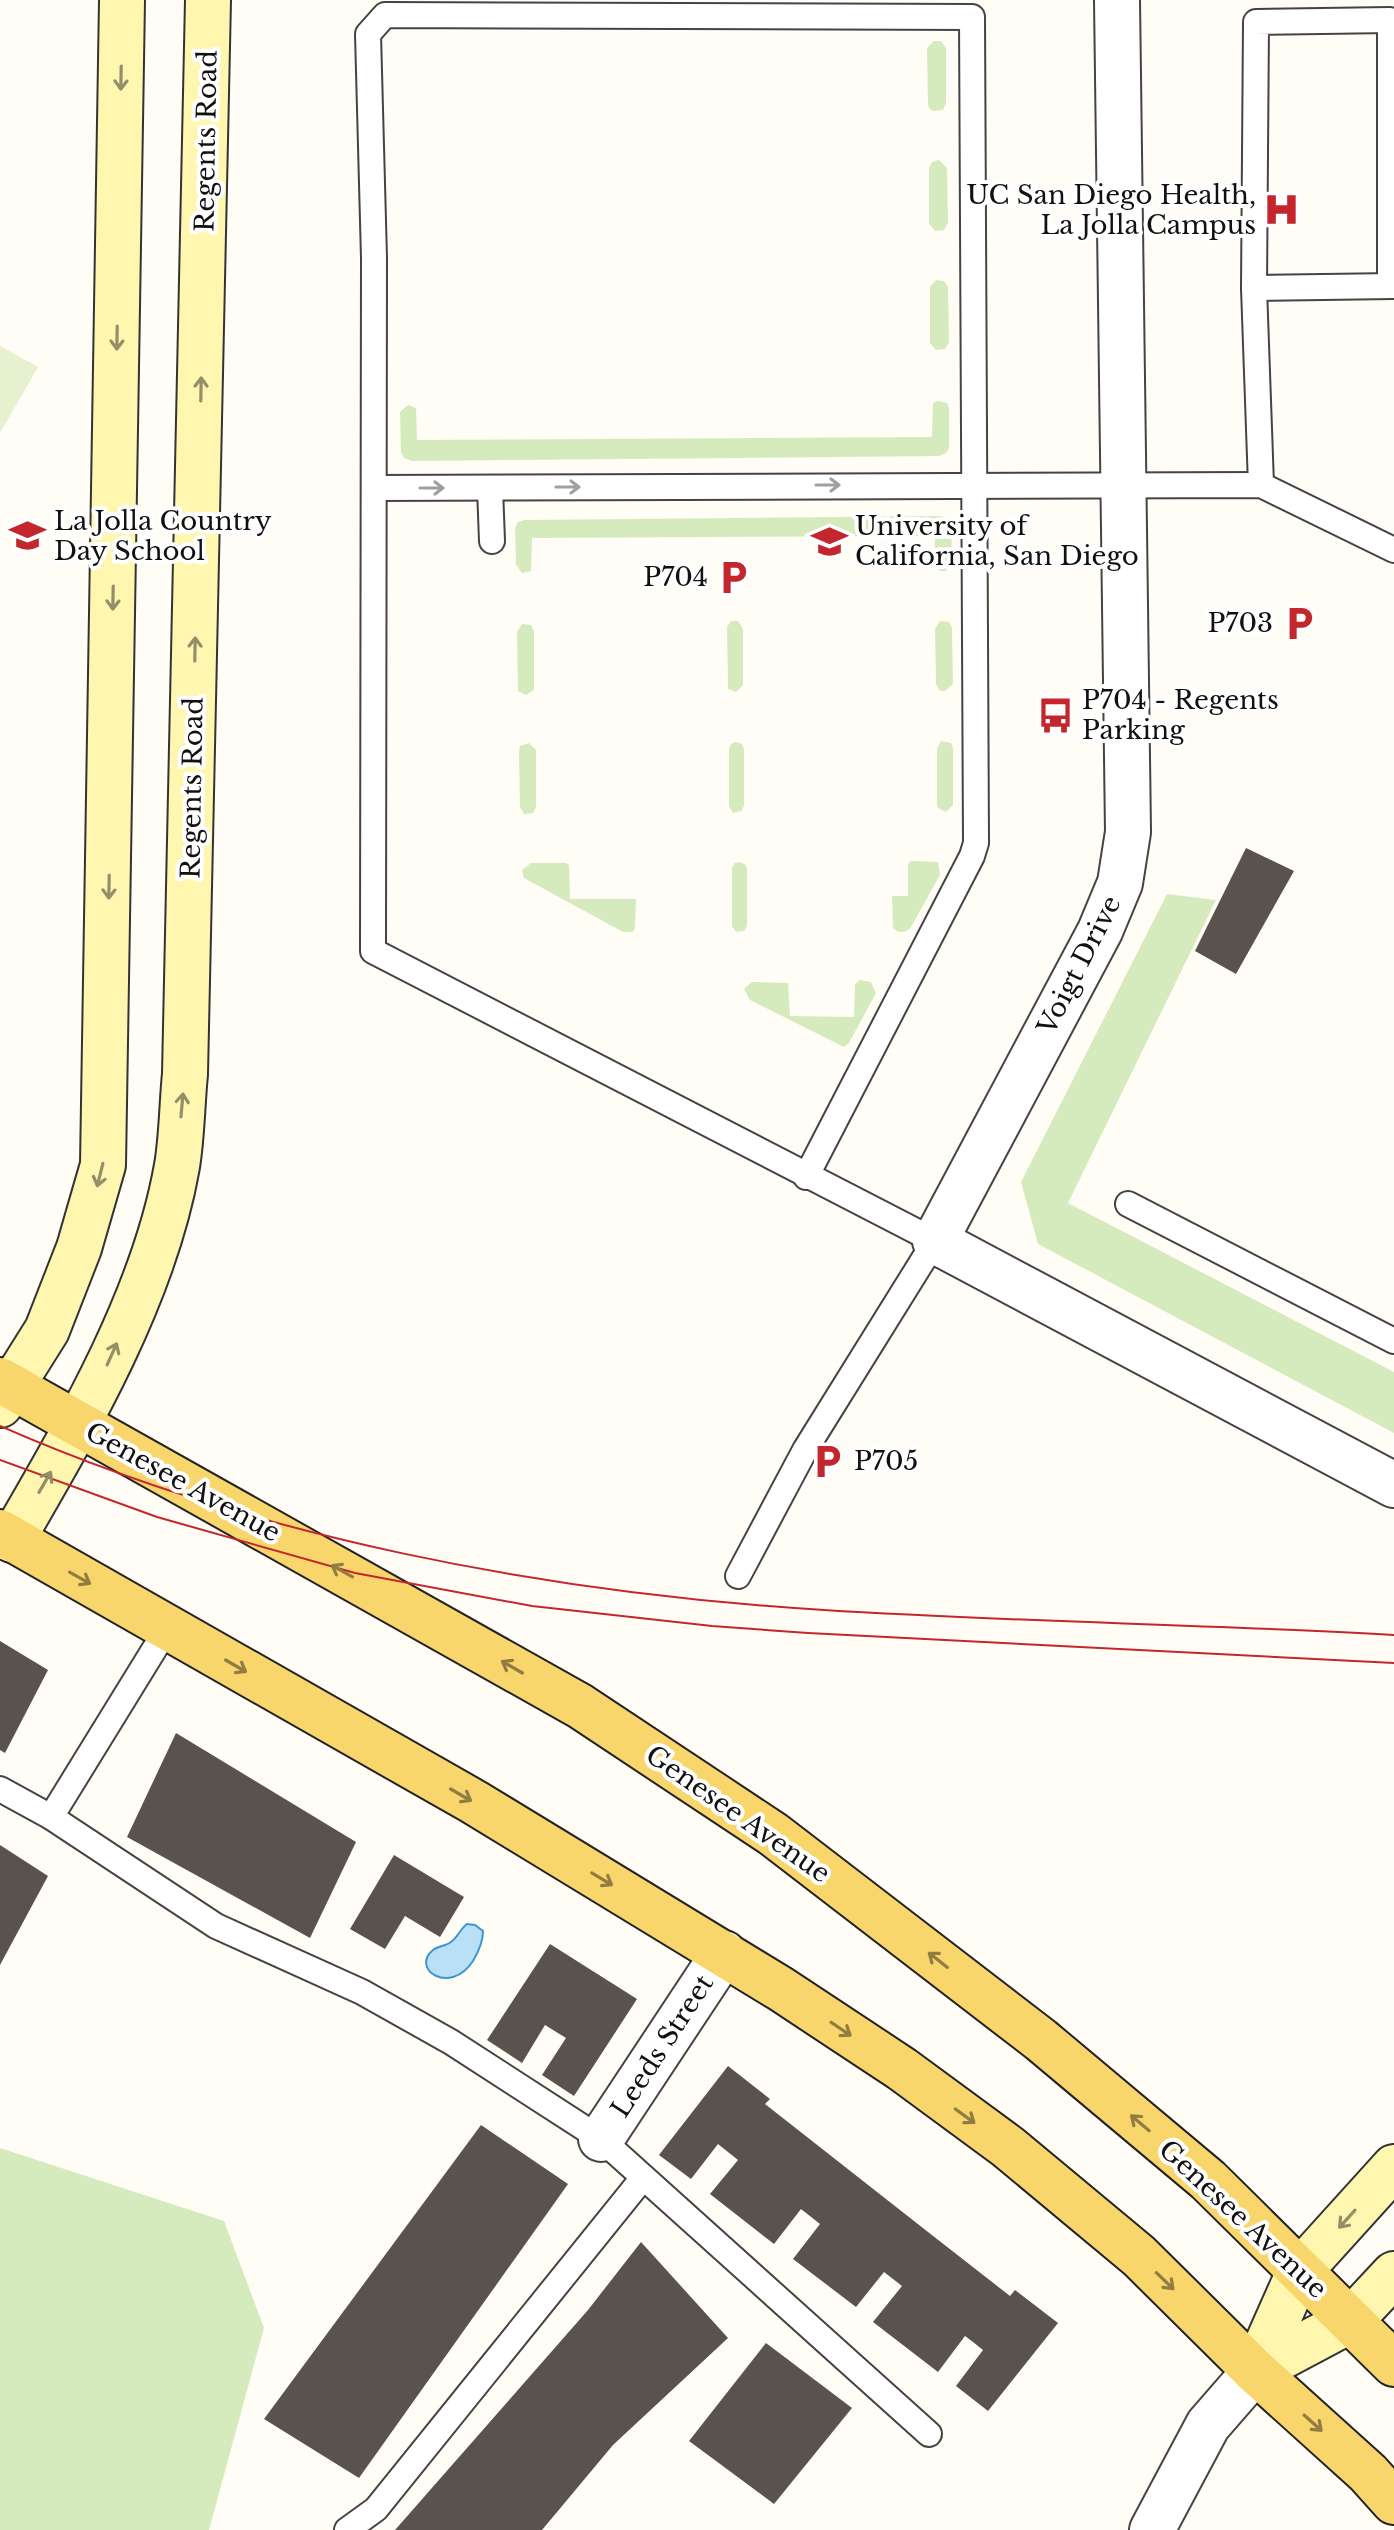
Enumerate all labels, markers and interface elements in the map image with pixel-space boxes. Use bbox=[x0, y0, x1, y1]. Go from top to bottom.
street label: Regents Road bbox=[188, 50, 224, 232]
one-way arrow bbox=[113, 64, 129, 91]
place label: UC San Diego Health, La Jolla Campus bbox=[966, 179, 1256, 241]
hospital icon: UC San Diego Health, La Jolla Campus bbox=[1263, 191, 1301, 229]
one-way arrow bbox=[109, 324, 125, 351]
one-way arrow bbox=[193, 377, 209, 403]
one-way arrow bbox=[814, 477, 841, 493]
one-way arrow bbox=[554, 479, 581, 495]
one-way arrow bbox=[418, 480, 445, 496]
place label: La Jolla Country Day School bbox=[54, 505, 272, 567]
place label: University of California, San Diego bbox=[855, 510, 1139, 572]
school or university icon: La Jolla Country Day School bbox=[9, 517, 47, 555]
school or university icon: University of California, San Diego bbox=[810, 522, 848, 560]
parking icon: P704 bbox=[715, 558, 753, 596]
place label: P704 bbox=[643, 561, 708, 593]
one-way arrow bbox=[105, 584, 121, 611]
parking icon: P703 bbox=[1280, 604, 1318, 642]
place label: P703 bbox=[1208, 607, 1273, 639]
one-way arrow bbox=[187, 636, 203, 663]
place label: P704 - Regents Parking bbox=[1082, 684, 1279, 746]
bus stop icon: P704 - Regents Parking bbox=[1037, 696, 1075, 734]
street label: Regents Road bbox=[174, 697, 210, 879]
one-way arrow bbox=[101, 873, 117, 900]
street label: Voigt Drive bbox=[1030, 890, 1128, 1041]
one-way arrow bbox=[175, 1092, 190, 1119]
one-way arrow bbox=[91, 1161, 106, 1187]
one-way arrow bbox=[106, 1342, 121, 1366]
street label: Genesee Avenue bbox=[80, 1415, 286, 1549]
parking icon: P705 bbox=[809, 1442, 847, 1480]
place label: P705 bbox=[854, 1445, 918, 1477]
one-way arrow bbox=[37, 1471, 53, 1494]
one-way arrow bbox=[331, 1563, 354, 1579]
one-way arrow bbox=[68, 1570, 91, 1586]
one-way arrow bbox=[223, 1659, 247, 1674]
one-way arrow bbox=[501, 1659, 524, 1675]
street label: Genesee Avenue bbox=[640, 1739, 836, 1889]
one-way arrow bbox=[449, 1788, 473, 1803]
one-way arrow bbox=[590, 1871, 613, 1887]
one-way arrow bbox=[927, 1952, 949, 1969]
street label: Leeds Street bbox=[604, 1968, 720, 2123]
one-way arrow bbox=[830, 2021, 852, 2037]
one-way arrow bbox=[954, 2107, 975, 2124]
one-way arrow bbox=[1130, 2114, 1151, 2132]
street label: Genesee Avenue bbox=[1153, 2133, 1333, 2305]
one-way arrow bbox=[1338, 2209, 1356, 2229]
one-way arrow bbox=[1155, 2271, 1174, 2290]
one-way arrow bbox=[1302, 2414, 1322, 2432]

